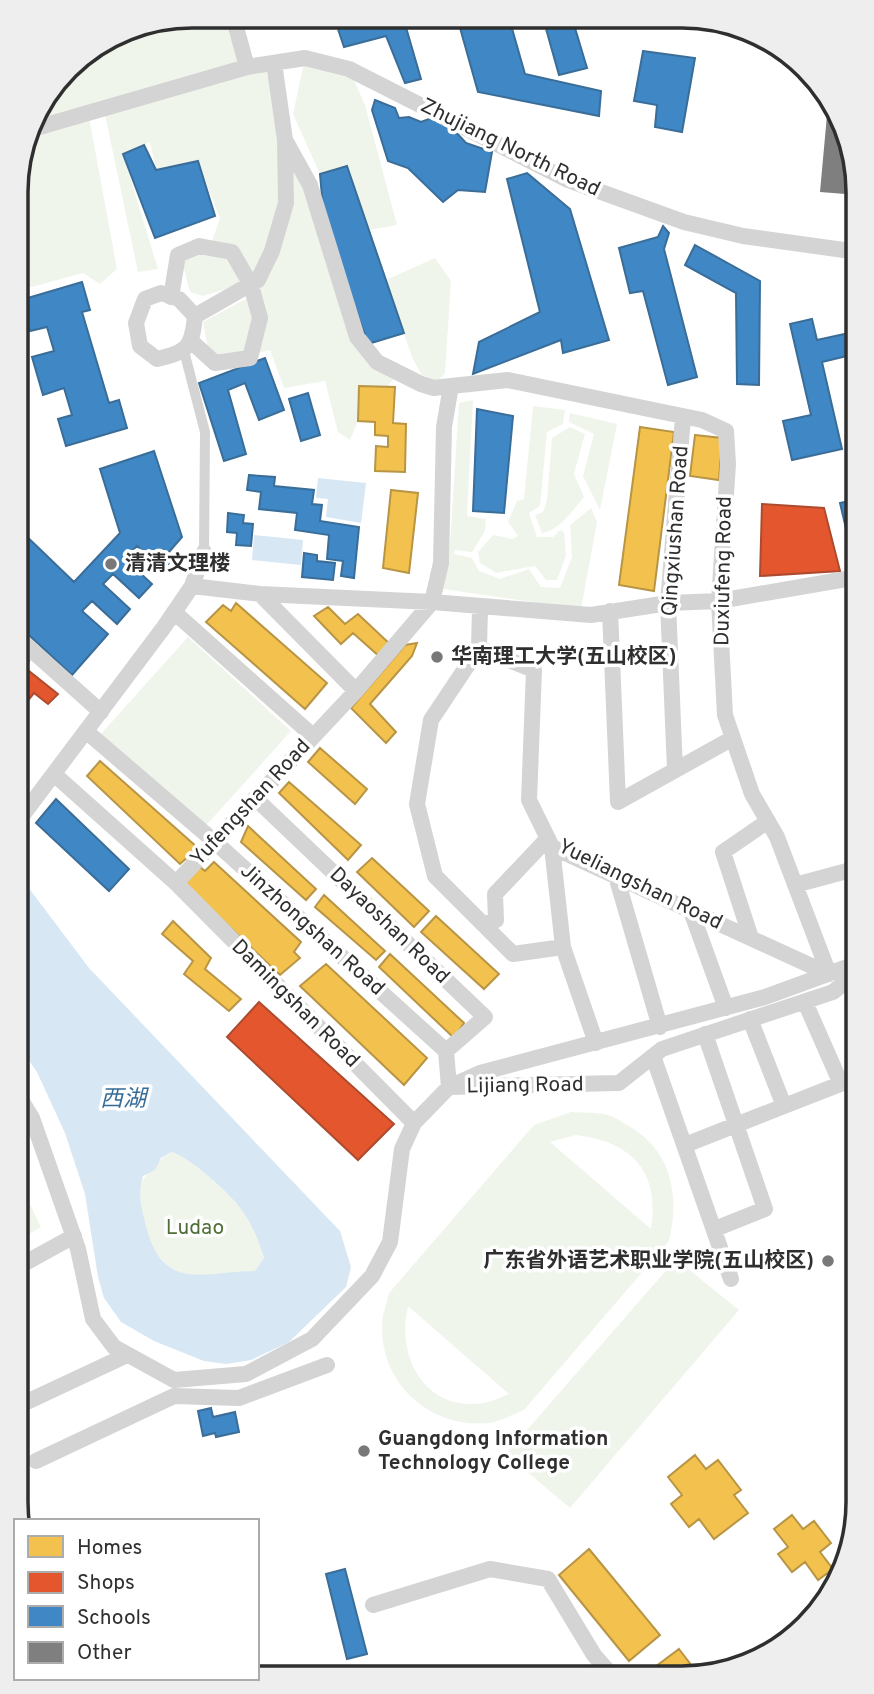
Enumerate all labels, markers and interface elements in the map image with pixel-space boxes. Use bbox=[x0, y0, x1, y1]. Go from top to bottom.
street label: Zhujiang North Road bbox=[416, 93, 604, 203]
street label: Qingxiushan Road bbox=[657, 445, 695, 617]
street label: Duxiufeng Road bbox=[709, 496, 739, 646]
place label: 清清文理楼 bbox=[125, 551, 230, 578]
marker: 清清文理楼 bbox=[103, 556, 119, 572]
place label: 华南理工大学(五山校区) bbox=[451, 644, 677, 671]
marker: 华南理工大学(五山校区) bbox=[429, 649, 445, 665]
street label: Yufengshan Road bbox=[185, 734, 317, 872]
street label: Yueliangshan Road bbox=[553, 833, 727, 937]
street label: Jinzhongshan Road bbox=[234, 858, 390, 1002]
street label: Dayaoshan Road bbox=[323, 862, 455, 990]
street label: Damingshan Road bbox=[225, 934, 365, 1074]
street label: Lijiang Road bbox=[466, 1071, 584, 1101]
water label: 西湖 bbox=[100, 1086, 149, 1115]
park label: Ludao bbox=[166, 1215, 224, 1242]
place label: 广东省外语艺术职业学院(五山校区) bbox=[483, 1248, 814, 1275]
marker: 广东省外语艺术职业学院(五山校区) bbox=[820, 1253, 836, 1269]
place label: Guangdong Information Technology College bbox=[378, 1426, 608, 1477]
marker: Guangdong Information Technology College bbox=[356, 1443, 372, 1459]
legend bbox=[14, 1519, 259, 1680]
text: Homes bbox=[77, 1535, 142, 1562]
text: Shops bbox=[77, 1570, 135, 1597]
text: Schools bbox=[77, 1605, 151, 1632]
text: Other bbox=[77, 1640, 132, 1667]

